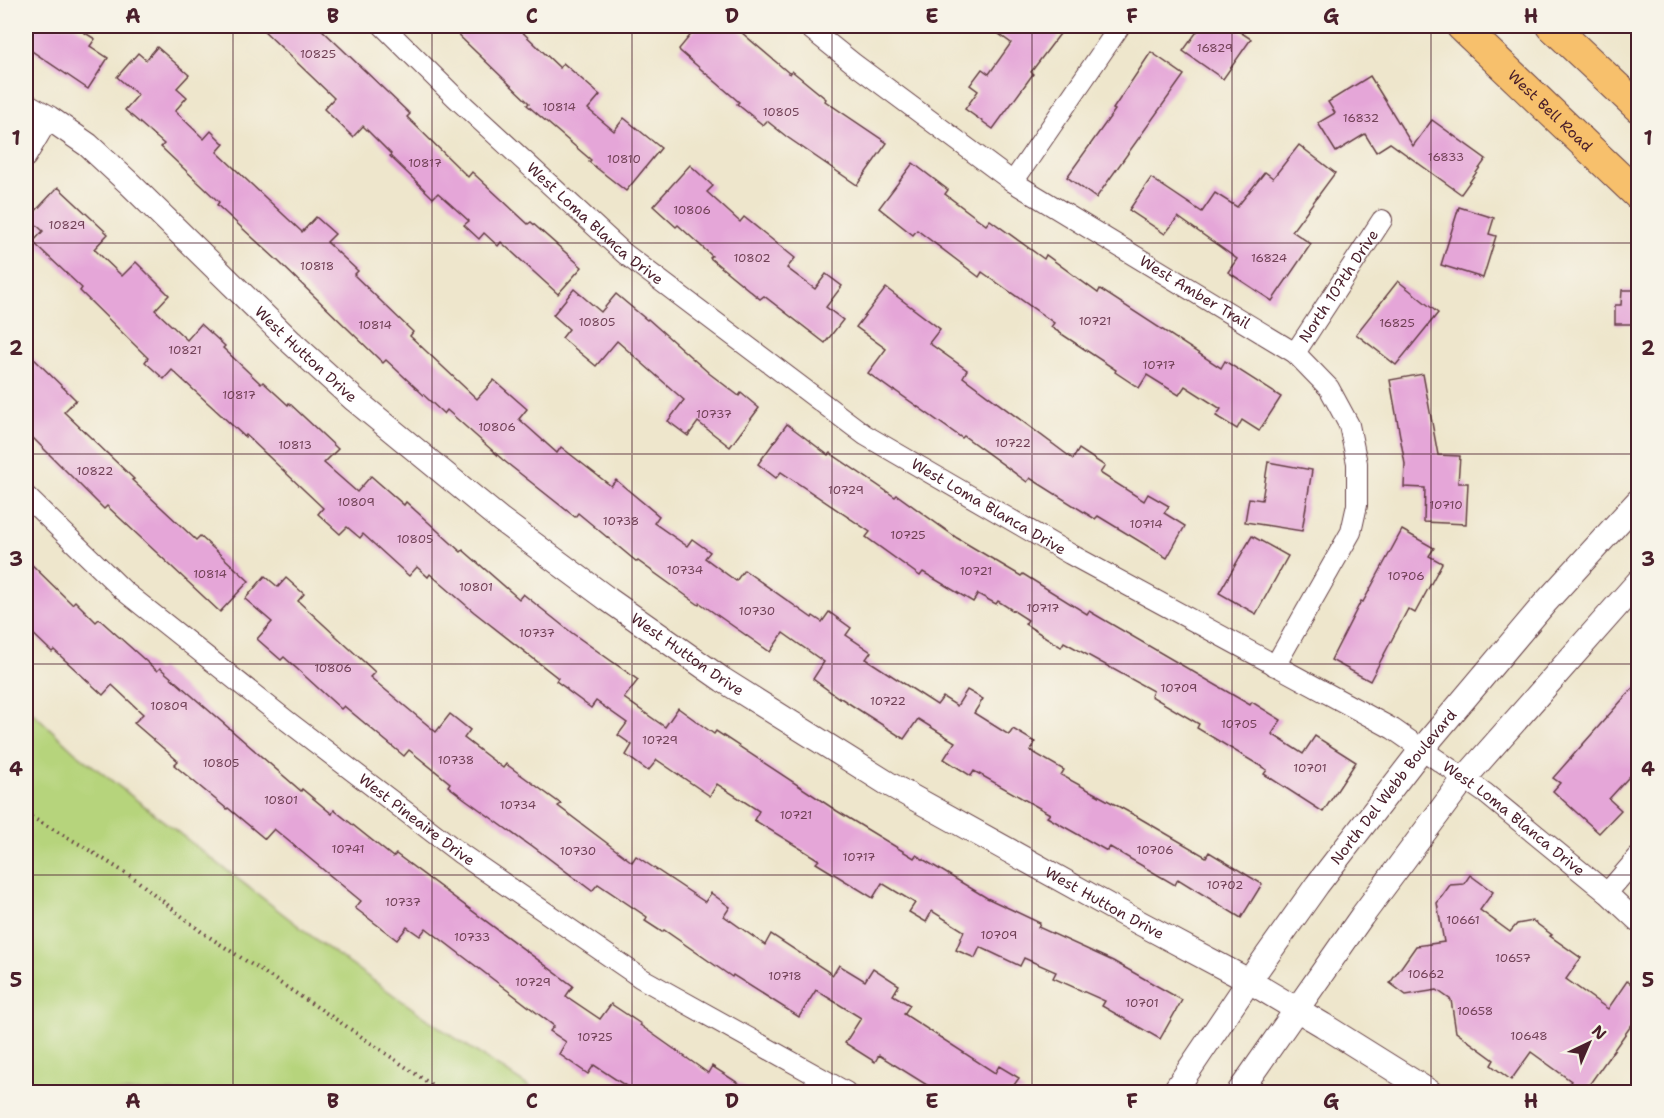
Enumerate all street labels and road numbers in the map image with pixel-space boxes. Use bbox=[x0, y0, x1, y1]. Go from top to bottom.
street label: West Bell Road bbox=[1503, 66, 1597, 156]
street label: West Loma Blanca Drive bbox=[522, 158, 667, 289]
street label: North 107th Drive bbox=[1295, 226, 1383, 346]
street label: West Amber Trail bbox=[1136, 251, 1254, 334]
street label: West Hutton Drive bbox=[250, 302, 361, 407]
street label: West Loma Blanca Drive bbox=[907, 454, 1070, 560]
street label: West Hutton Drive bbox=[627, 608, 748, 701]
street label: North Del Webb Boulevard bbox=[1326, 705, 1461, 869]
street label: West Loma Blanca Drive bbox=[1439, 756, 1589, 881]
street label: West Pineaire Drive bbox=[354, 769, 479, 871]
street label: West Hutton Drive bbox=[1041, 862, 1168, 944]

